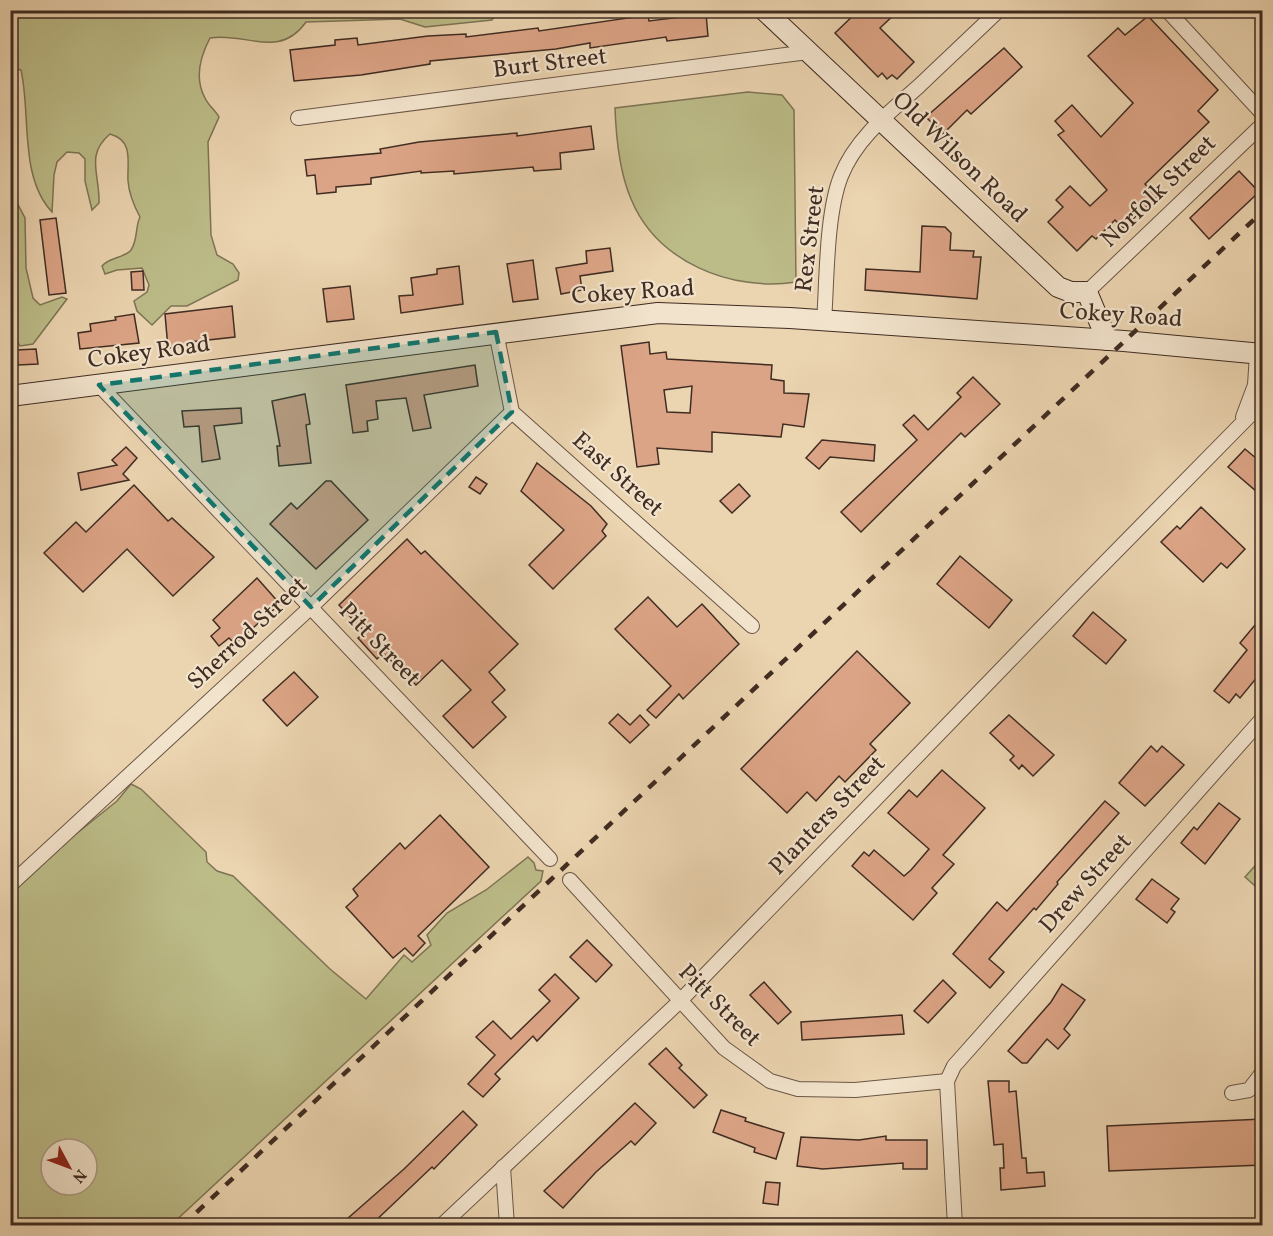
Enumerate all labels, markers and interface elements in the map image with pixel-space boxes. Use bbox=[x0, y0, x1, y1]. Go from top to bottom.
street label: Burt Street bbox=[491, 40, 609, 88]
street label: Old Wilson Road bbox=[884, 84, 1034, 232]
street label: Norfolk Street bbox=[1093, 128, 1225, 256]
street label: Rex Street bbox=[788, 184, 834, 294]
street label: Cokey Road bbox=[570, 272, 696, 314]
street label: Cokey Road bbox=[1058, 295, 1184, 337]
street label: Cokey Road bbox=[86, 328, 212, 378]
street label: East Street bbox=[564, 425, 670, 525]
street label: Sherrod Street bbox=[180, 569, 316, 699]
street label: Pitt Street bbox=[330, 595, 428, 695]
street label: Planters Street bbox=[762, 748, 894, 884]
street label: Drew Street bbox=[1032, 826, 1140, 942]
street label: Pitt Street bbox=[670, 957, 768, 1055]
north arrow bbox=[39, 1137, 99, 1197]
text: N bbox=[66, 1164, 91, 1187]

